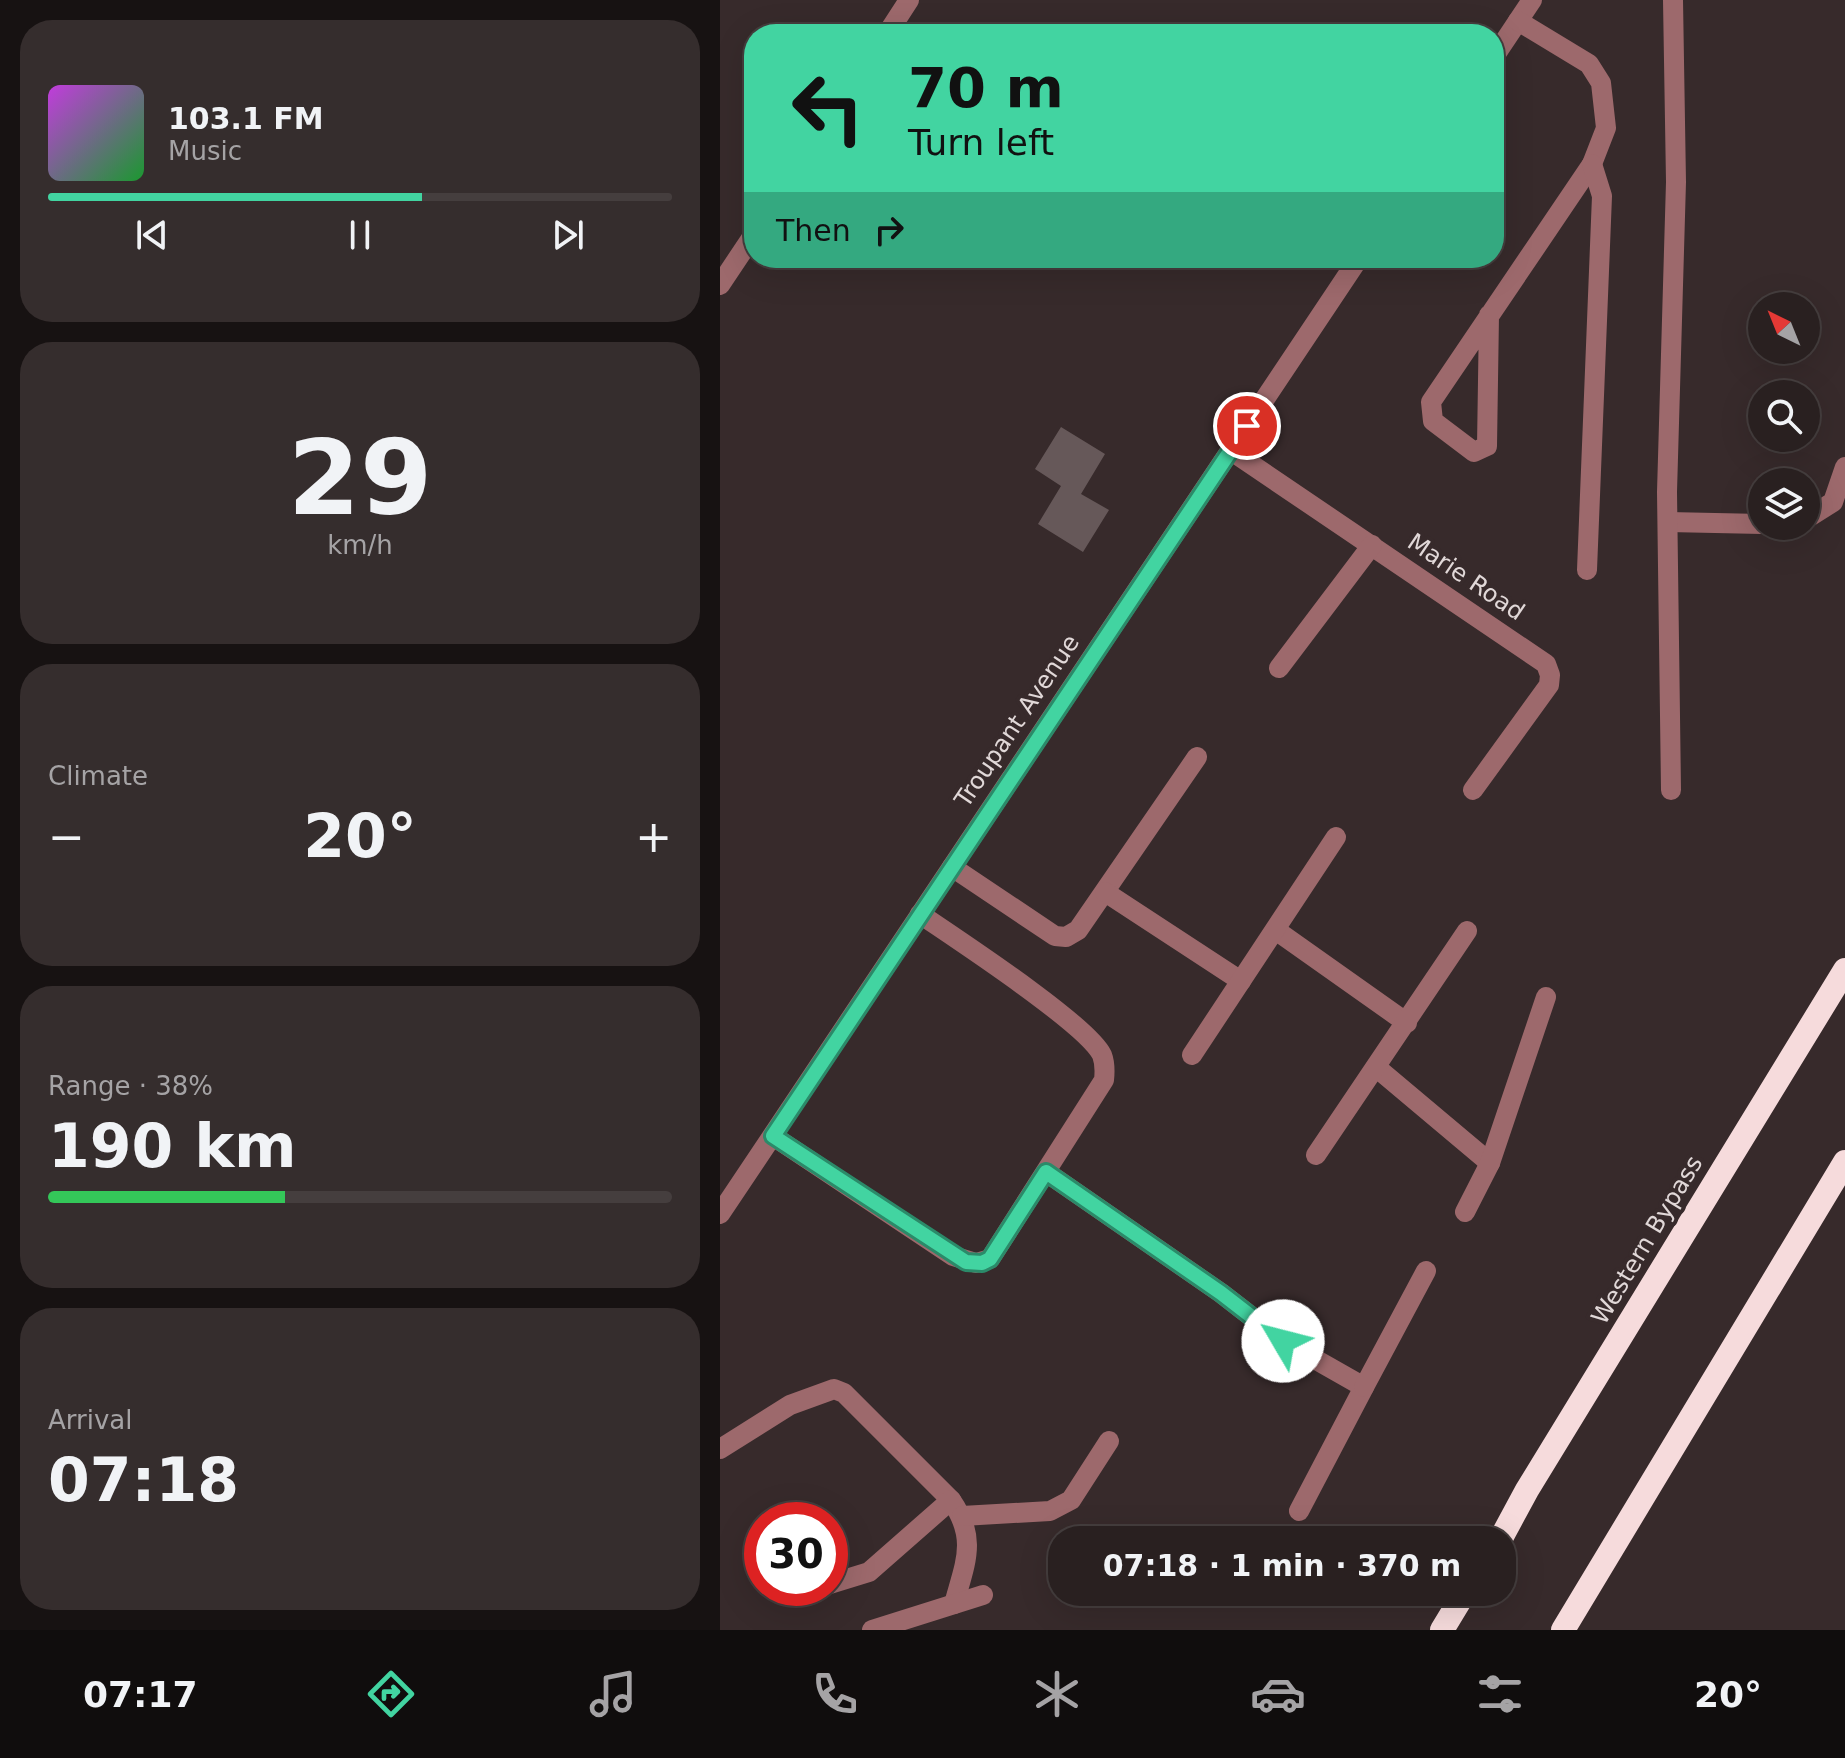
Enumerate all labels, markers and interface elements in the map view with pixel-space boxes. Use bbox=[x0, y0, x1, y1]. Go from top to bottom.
text: 70 m bbox=[908, 55, 1064, 120]
icon: left bbox=[776, 56, 880, 160]
text: 103.1 FM bbox=[168, 101, 324, 136]
text: Turn left bbox=[908, 122, 1054, 163]
text: Music bbox=[168, 136, 242, 166]
icon: right bbox=[867, 208, 911, 252]
icon: previous bbox=[130, 213, 174, 257]
icon: pause bbox=[338, 213, 382, 257]
icon: next bbox=[546, 213, 590, 257]
text: Then bbox=[776, 213, 851, 248]
north arrow bbox=[1748, 292, 1820, 364]
map controls bbox=[1748, 292, 1820, 540]
button: search bbox=[1748, 380, 1820, 452]
pin bbox=[1213, 392, 1281, 460]
icon: arrive bbox=[1225, 404, 1269, 448]
text: 29 bbox=[288, 417, 432, 539]
button: layers bbox=[1748, 468, 1820, 540]
street label: Marie Road bbox=[1402, 528, 1530, 626]
text: km/h bbox=[327, 530, 393, 560]
street label: Troupant Avenue bbox=[948, 630, 1085, 813]
text: Climate bbox=[48, 761, 148, 791]
text: 20° bbox=[303, 801, 417, 871]
text: − bbox=[48, 811, 85, 862]
text: + bbox=[635, 811, 672, 862]
text: Range · 38% bbox=[48, 1071, 213, 1101]
text: 190 km bbox=[48, 1111, 297, 1181]
street label: Western Bypass bbox=[1586, 1151, 1708, 1329]
position arrow bbox=[1241, 1299, 1325, 1383]
text: Arrival bbox=[48, 1405, 132, 1435]
text: 07:18 bbox=[48, 1445, 239, 1515]
speed limit sign: 30 bbox=[744, 1502, 848, 1606]
text: 07:18 · 1 min · 370 m bbox=[1103, 1548, 1461, 1583]
icon: directions bbox=[363, 1666, 419, 1722]
icon: music bbox=[585, 1666, 641, 1722]
icon: phone bbox=[807, 1666, 863, 1722]
icon: climate bbox=[1029, 1666, 1085, 1722]
icon: car bbox=[1250, 1666, 1306, 1722]
icon: filters bbox=[1472, 1666, 1528, 1722]
text: 07:17 bbox=[83, 1674, 197, 1715]
text: 20° bbox=[1694, 1674, 1762, 1715]

